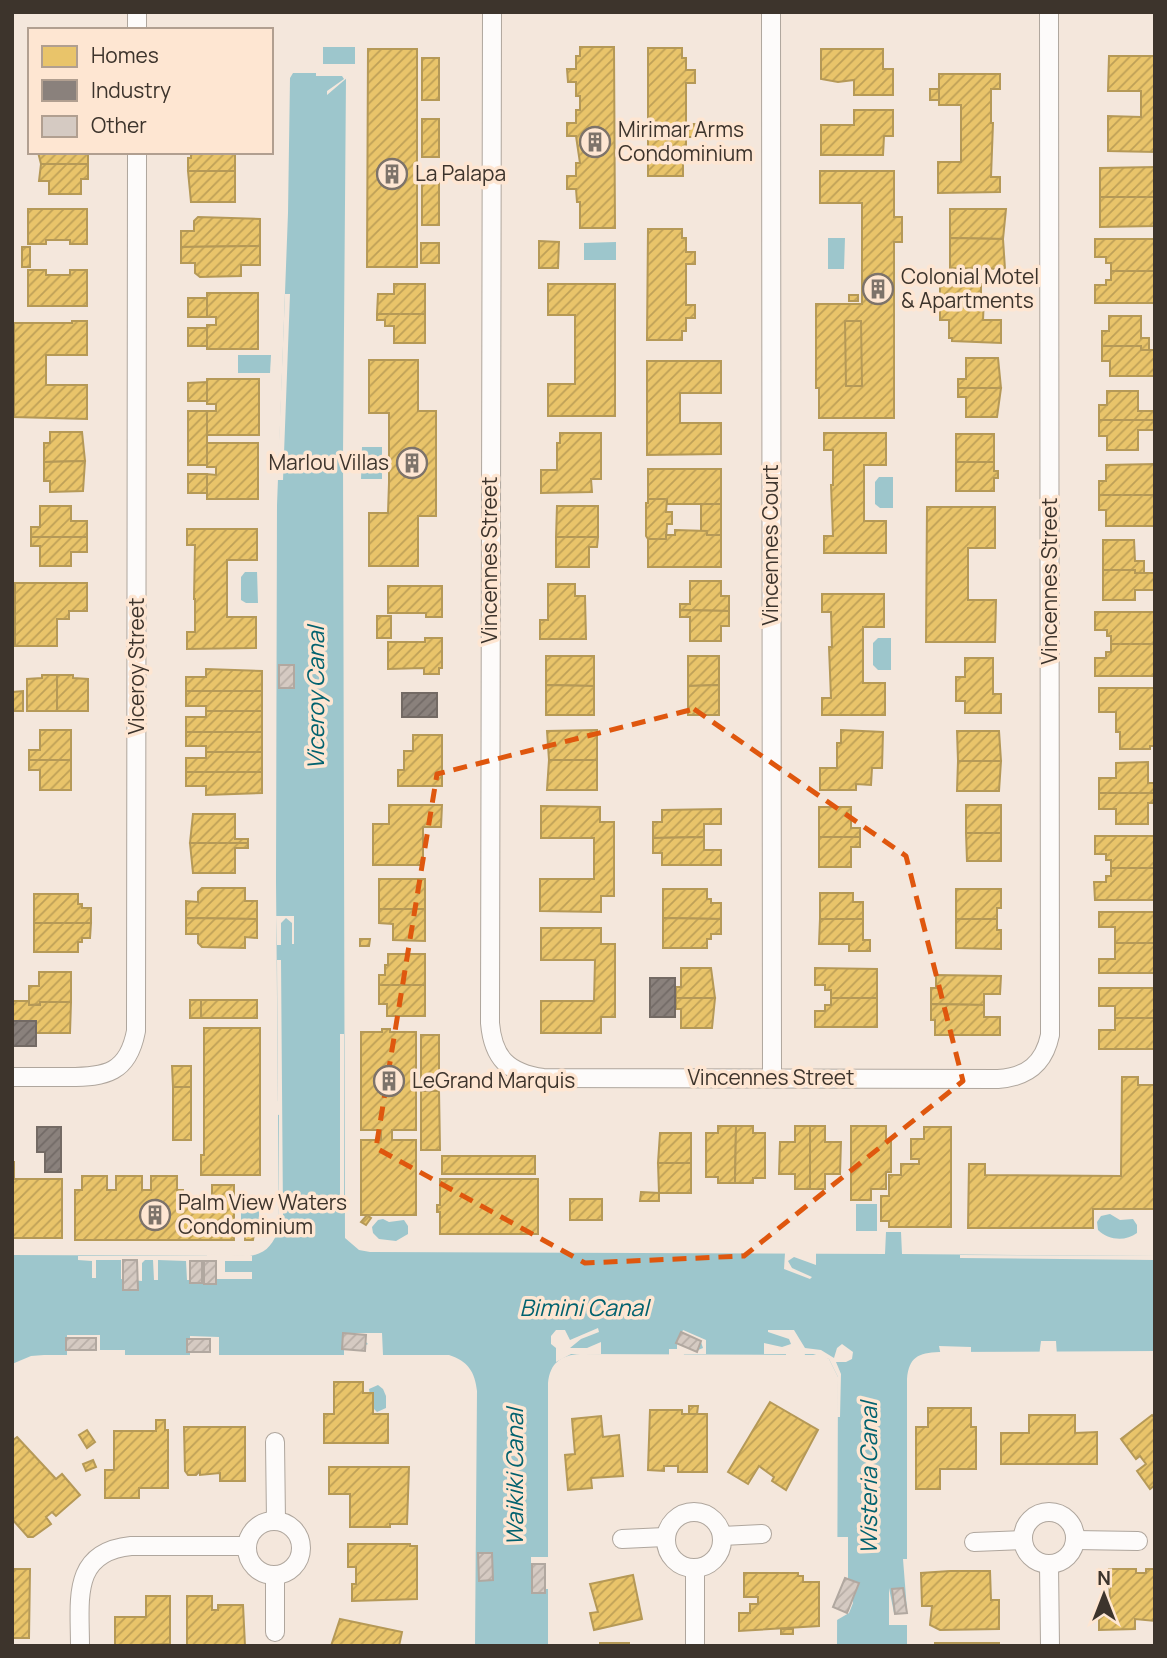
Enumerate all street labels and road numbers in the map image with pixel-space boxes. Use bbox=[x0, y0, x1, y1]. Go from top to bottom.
street label: Vincennes Court bbox=[756, 464, 784, 626]
street label: Vincennes Street bbox=[475, 477, 503, 643]
street label: Vincennes Street bbox=[1035, 498, 1063, 664]
street label: Viceroy Street bbox=[122, 597, 150, 735]
street label: Vincennes Street bbox=[688, 1063, 854, 1091]

